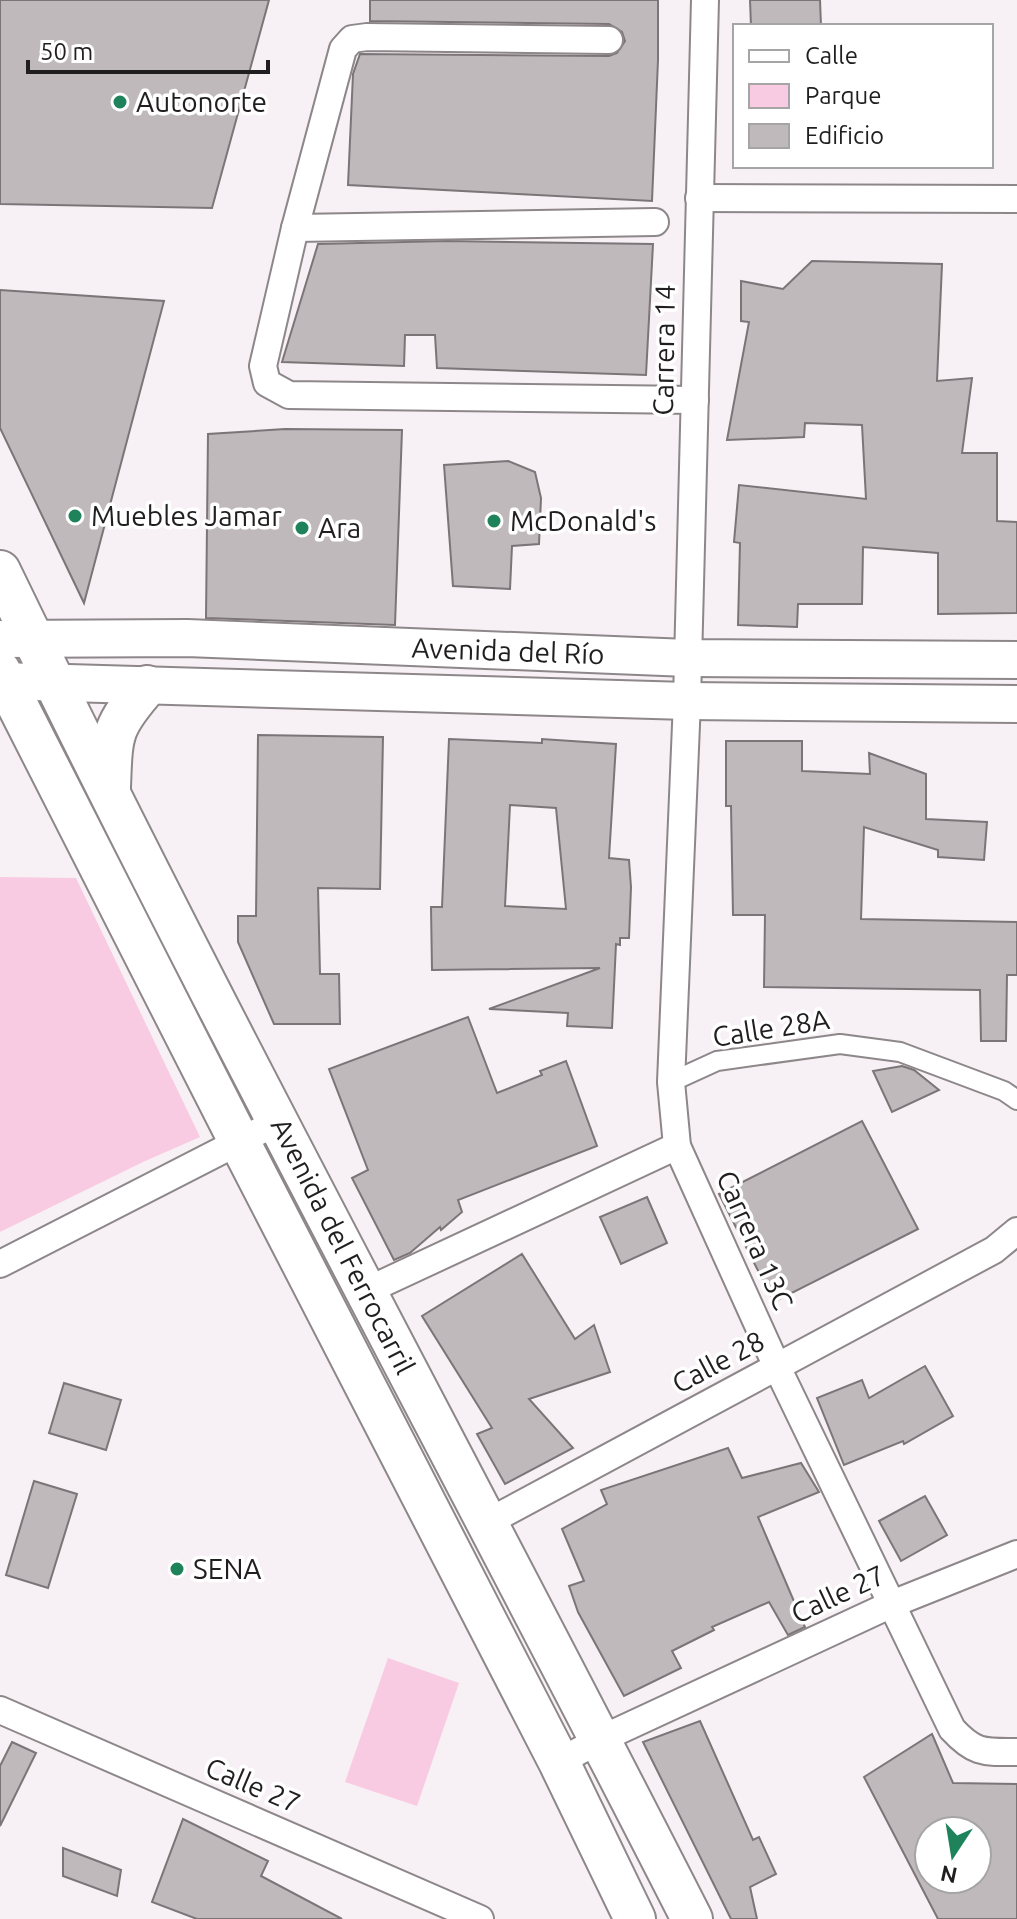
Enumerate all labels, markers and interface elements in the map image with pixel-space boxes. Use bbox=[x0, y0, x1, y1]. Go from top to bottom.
scale bar bbox=[28, 24, 268, 74]
legend bbox=[733, 24, 993, 168]
text: 50 m bbox=[40, 38, 93, 65]
text: Calle bbox=[805, 42, 858, 69]
text: Parque bbox=[805, 82, 882, 109]
place label: Autonorte bbox=[136, 86, 267, 117]
marker: Autonorte bbox=[111, 93, 129, 111]
text: Edificio bbox=[805, 122, 884, 149]
street label: Carrera 14 bbox=[647, 284, 680, 416]
place label: Muebles Jamar bbox=[91, 500, 282, 531]
place label: McDonald's bbox=[510, 505, 657, 536]
marker: Muebles Jamar bbox=[66, 507, 84, 525]
place label: Ara bbox=[318, 512, 361, 543]
marker: McDonald's bbox=[485, 512, 503, 530]
marker: Ara bbox=[293, 519, 311, 537]
street label: Avenida del Río bbox=[411, 632, 605, 669]
street label: Calle 28A bbox=[710, 1003, 832, 1052]
street label: Avenida del Ferrocarril bbox=[265, 1113, 421, 1379]
street label: Carrera 13C bbox=[711, 1166, 800, 1314]
street label: Calle 28 bbox=[666, 1324, 769, 1399]
place label: SENA bbox=[193, 1553, 262, 1584]
street label: Calle 27 bbox=[786, 1558, 890, 1629]
marker: SENA bbox=[168, 1560, 186, 1578]
street label: Calle 27 bbox=[201, 1751, 305, 1818]
north arrow bbox=[913, 1815, 993, 1895]
text: N bbox=[938, 1861, 959, 1889]

